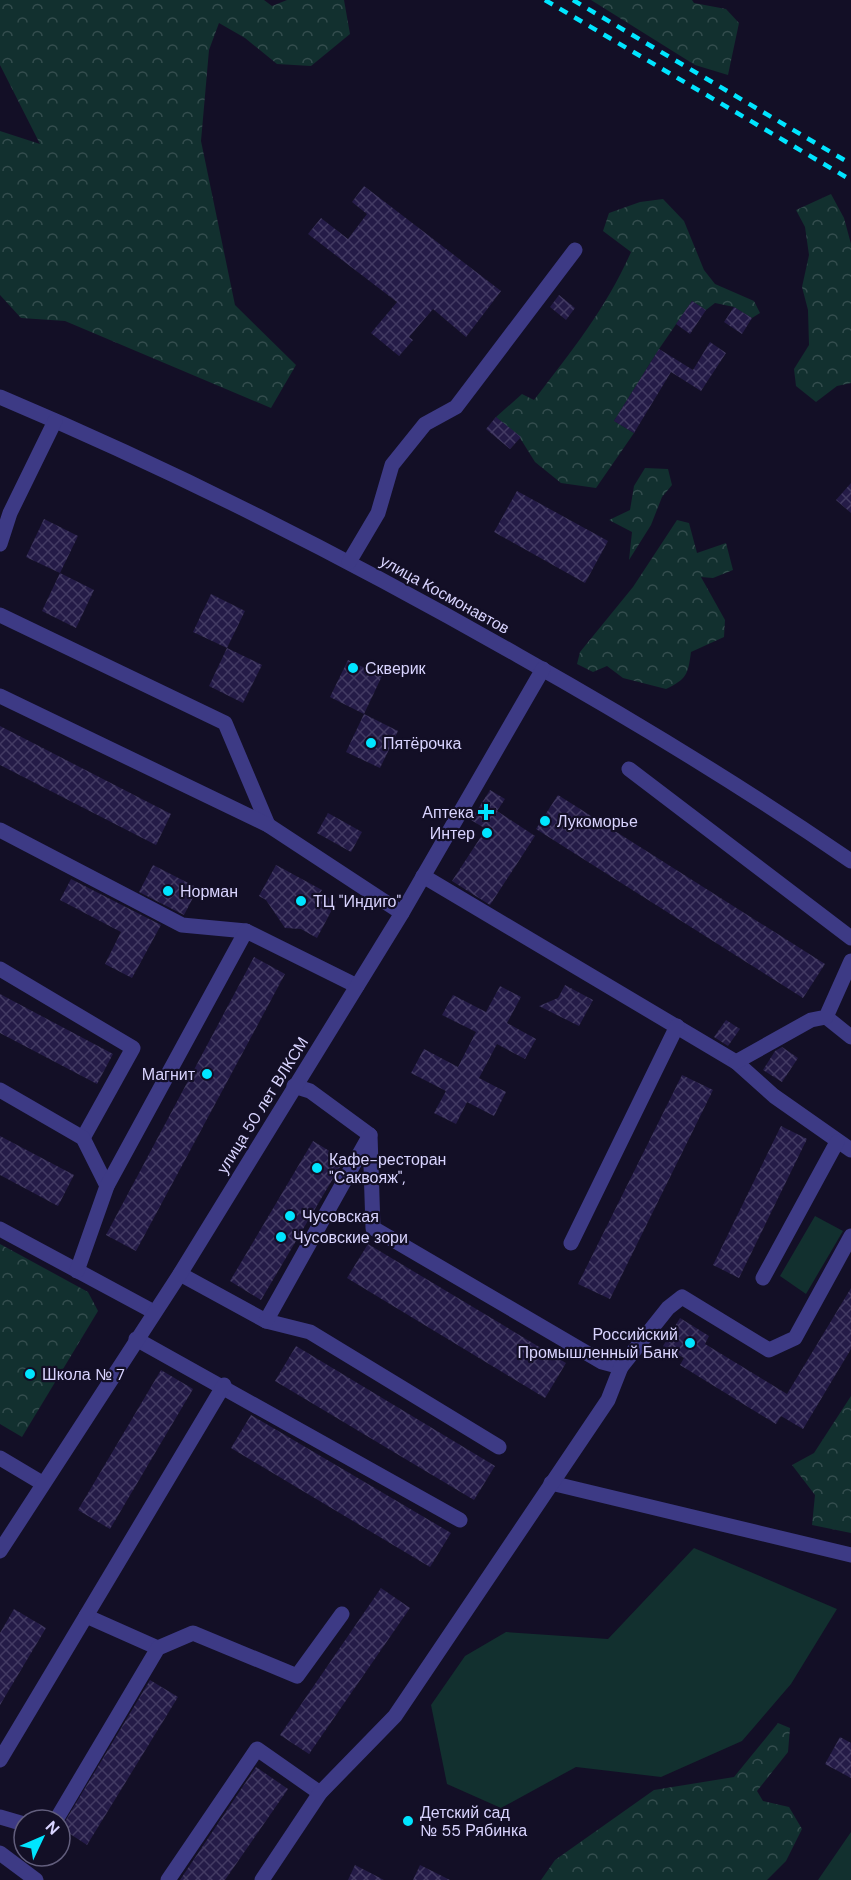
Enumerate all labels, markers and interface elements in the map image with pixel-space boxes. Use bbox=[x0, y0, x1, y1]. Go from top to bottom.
street label: улица Космонавтов bbox=[376, 550, 513, 639]
place label: Скверик bbox=[365, 658, 427, 679]
marker: Скверик bbox=[346, 661, 360, 675]
place label: Пятёрочка bbox=[383, 733, 462, 754]
marker: Пятёрочка bbox=[364, 736, 378, 750]
place label: Аптека bbox=[422, 802, 474, 823]
marker: Аптека bbox=[479, 805, 493, 819]
place label: Лукоморье bbox=[557, 811, 638, 832]
marker: Лукоморье bbox=[538, 814, 552, 828]
place label: Интер bbox=[430, 823, 475, 844]
marker: Интер bbox=[480, 826, 494, 840]
place label: Норман bbox=[180, 881, 238, 902]
marker: Норман bbox=[161, 884, 175, 898]
place label: ТЦ "Индиго" bbox=[313, 891, 402, 912]
marker: ТЦ "Индиго" bbox=[294, 894, 308, 908]
street label: улица 50 лет ВЛКСМ bbox=[212, 1033, 313, 1178]
place label: Магнит bbox=[142, 1064, 196, 1085]
marker: Магнит bbox=[200, 1067, 214, 1081]
place label: Кафе-ресторан "Саквояж", bbox=[329, 1149, 446, 1188]
marker: Кафе-ресторан "Саквояж", bbox=[310, 1161, 324, 1175]
place label: Чусовская bbox=[302, 1206, 379, 1227]
marker: Чусовская bbox=[283, 1209, 297, 1223]
place label: Чусовские зори bbox=[293, 1227, 408, 1248]
marker: Чусовские зори bbox=[274, 1230, 288, 1244]
place label: Российский Промышленный Банк bbox=[518, 1324, 679, 1363]
marker: Российский Промышленный Банк bbox=[683, 1336, 697, 1350]
place label: Школа № 7 bbox=[42, 1364, 125, 1385]
marker: Школа № 7 bbox=[23, 1367, 37, 1381]
place label: Детский сад № 55 Рябинка bbox=[420, 1802, 527, 1841]
north arrow bbox=[12, 1808, 72, 1868]
marker: Детский сад № 55 Рябинка bbox=[401, 1814, 415, 1828]
text: N bbox=[41, 1816, 64, 1839]

